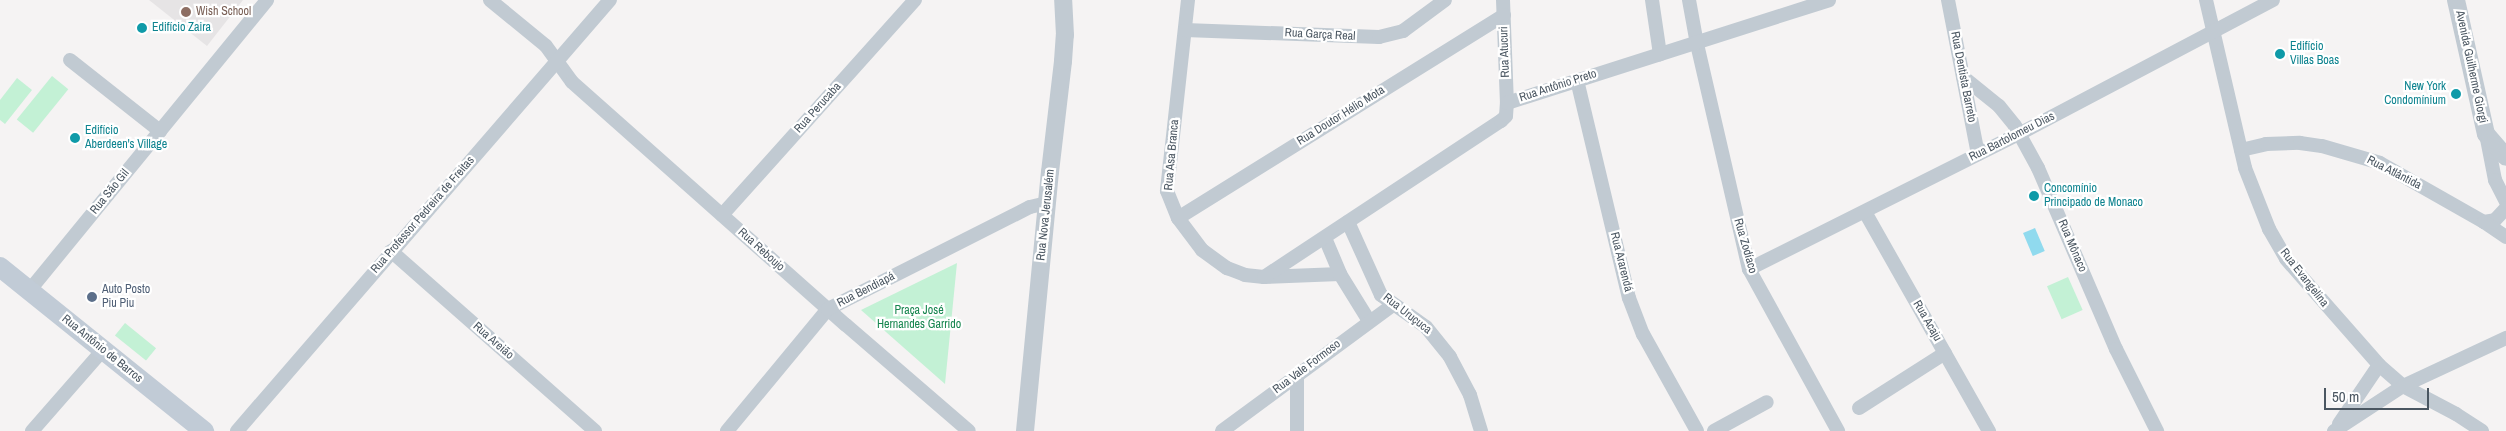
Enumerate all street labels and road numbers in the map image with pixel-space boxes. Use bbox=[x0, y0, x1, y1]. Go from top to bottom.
street label: Avenida Guilherme Giorgi bbox=[2452, 9, 2490, 125]
street label: Rua Garça Real bbox=[1284, 26, 1356, 44]
street label: Rua Atucuri bbox=[1497, 26, 1513, 78]
street label: Rua Dentista Barreto bbox=[1947, 30, 1979, 124]
street label: Rua Antônio Preto bbox=[1517, 67, 1599, 105]
street label: Rua Perucaba bbox=[792, 80, 844, 136]
street label: Rua Doutor Hélio Mota bbox=[1295, 83, 1387, 149]
street label: Rua Bartolomeu Dias bbox=[1967, 109, 2057, 165]
street label: Rua Asa Branca bbox=[1162, 119, 1182, 191]
street label: Rua Atlântida bbox=[2364, 153, 2424, 193]
street label: Rua Professor Pedreira de Freitas bbox=[368, 154, 478, 276]
street label: Rua São Gil bbox=[88, 167, 132, 217]
street label: Rua Nova Jerusalém bbox=[1034, 169, 1058, 261]
street label: Rua Zodíaco bbox=[1730, 217, 1760, 275]
street label: Rua Mônaco bbox=[2054, 218, 2090, 274]
street label: Rua Reboujo bbox=[735, 225, 787, 275]
street label: Rua Ararendá bbox=[1607, 231, 1635, 293]
street label: Rua Evangelina bbox=[2277, 246, 2331, 310]
street label: Rua Bendiapá bbox=[835, 269, 897, 311]
street label: Rua Uruçuca bbox=[1380, 291, 1434, 337]
street label: Rua Acaju bbox=[1909, 298, 1945, 344]
street label: Rua Antônio de Barros bbox=[59, 312, 145, 386]
street label: Rua Areião bbox=[469, 319, 517, 363]
street label: Rua Vale Formoso bbox=[1270, 337, 1344, 397]

